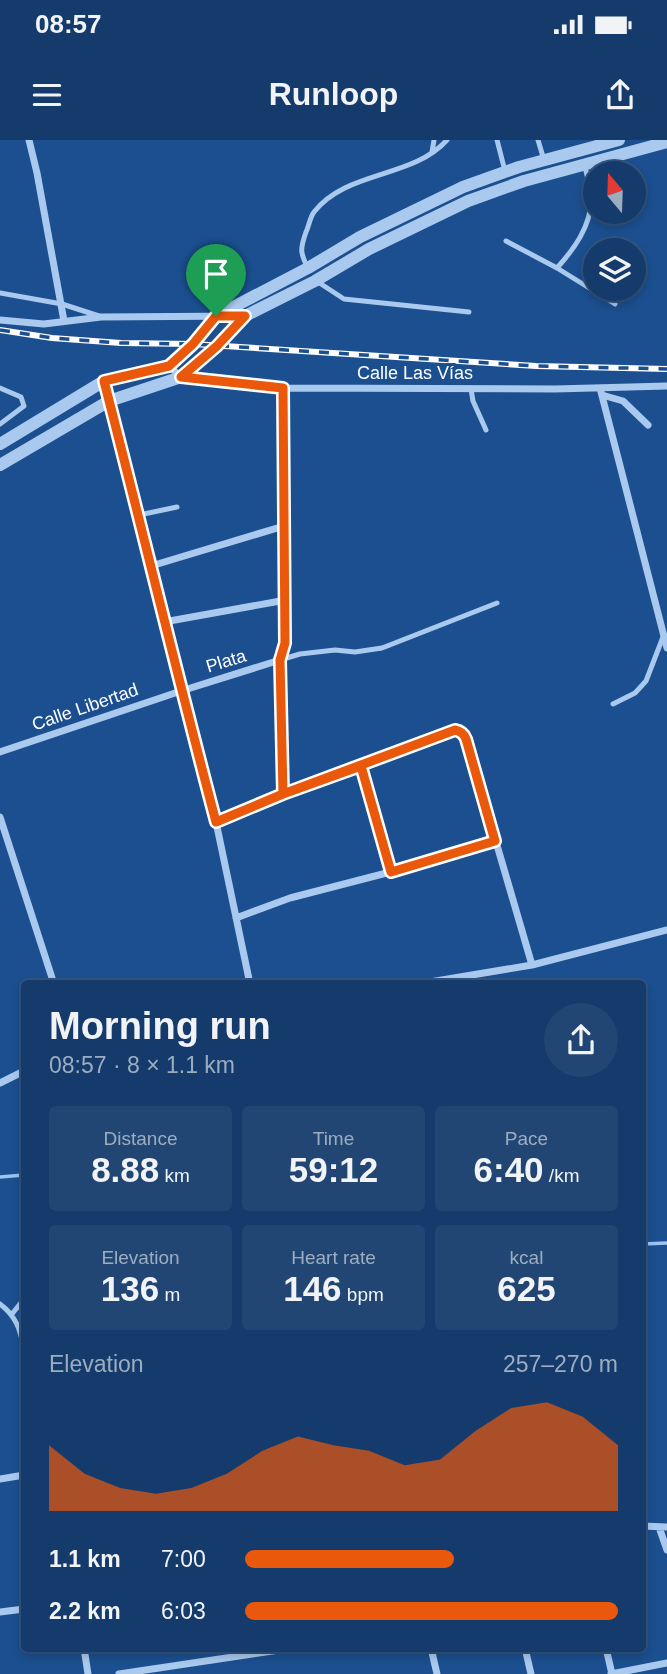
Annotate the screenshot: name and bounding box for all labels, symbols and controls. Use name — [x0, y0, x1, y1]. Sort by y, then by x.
text: 08:57 — [35, 9, 102, 39]
icon: menu — [28, 76, 66, 114]
text: Runloop — [269, 76, 398, 112]
icon: share — [601, 76, 639, 114]
north arrow — [583, 161, 646, 224]
map controls — [583, 161, 646, 301]
button: layers — [583, 238, 646, 301]
pin — [186, 244, 246, 316]
icon: arrive — [197, 255, 235, 293]
street label: Calle Las Vías — [357, 363, 473, 383]
street label: Plata — [203, 645, 249, 677]
street label: Calle Libertad — [29, 679, 141, 735]
button: share — [544, 1003, 618, 1077]
text: Morning run — [49, 1005, 271, 1047]
text: 08:57 · 8 × 1.1 km — [49, 1052, 235, 1078]
text: Distance — [104, 1128, 177, 1149]
text: Time — [313, 1128, 354, 1149]
text: Pace — [505, 1128, 548, 1149]
text: 8.88 — [91, 1150, 159, 1189]
text: 59:12 — [289, 1150, 378, 1189]
text: 6:40 — [474, 1150, 544, 1189]
text: km — [159, 1165, 190, 1186]
text: /km — [544, 1165, 579, 1186]
text: Elevation — [101, 1247, 180, 1268]
text: Heart rate — [291, 1247, 376, 1268]
text: kcal — [510, 1247, 543, 1268]
text: 136 — [101, 1269, 159, 1308]
text: 146 — [283, 1269, 342, 1308]
text: 625 — [497, 1269, 556, 1308]
text: m — [159, 1284, 180, 1305]
text: bpm — [342, 1284, 384, 1305]
text: Elevation — [49, 1351, 144, 1377]
text: 257–270 m — [503, 1351, 618, 1377]
text: 1.1 km — [49, 1546, 121, 1572]
text: 7:00 — [161, 1546, 206, 1572]
text: 2.2 km — [49, 1598, 121, 1624]
text: 6:03 — [161, 1598, 206, 1624]

